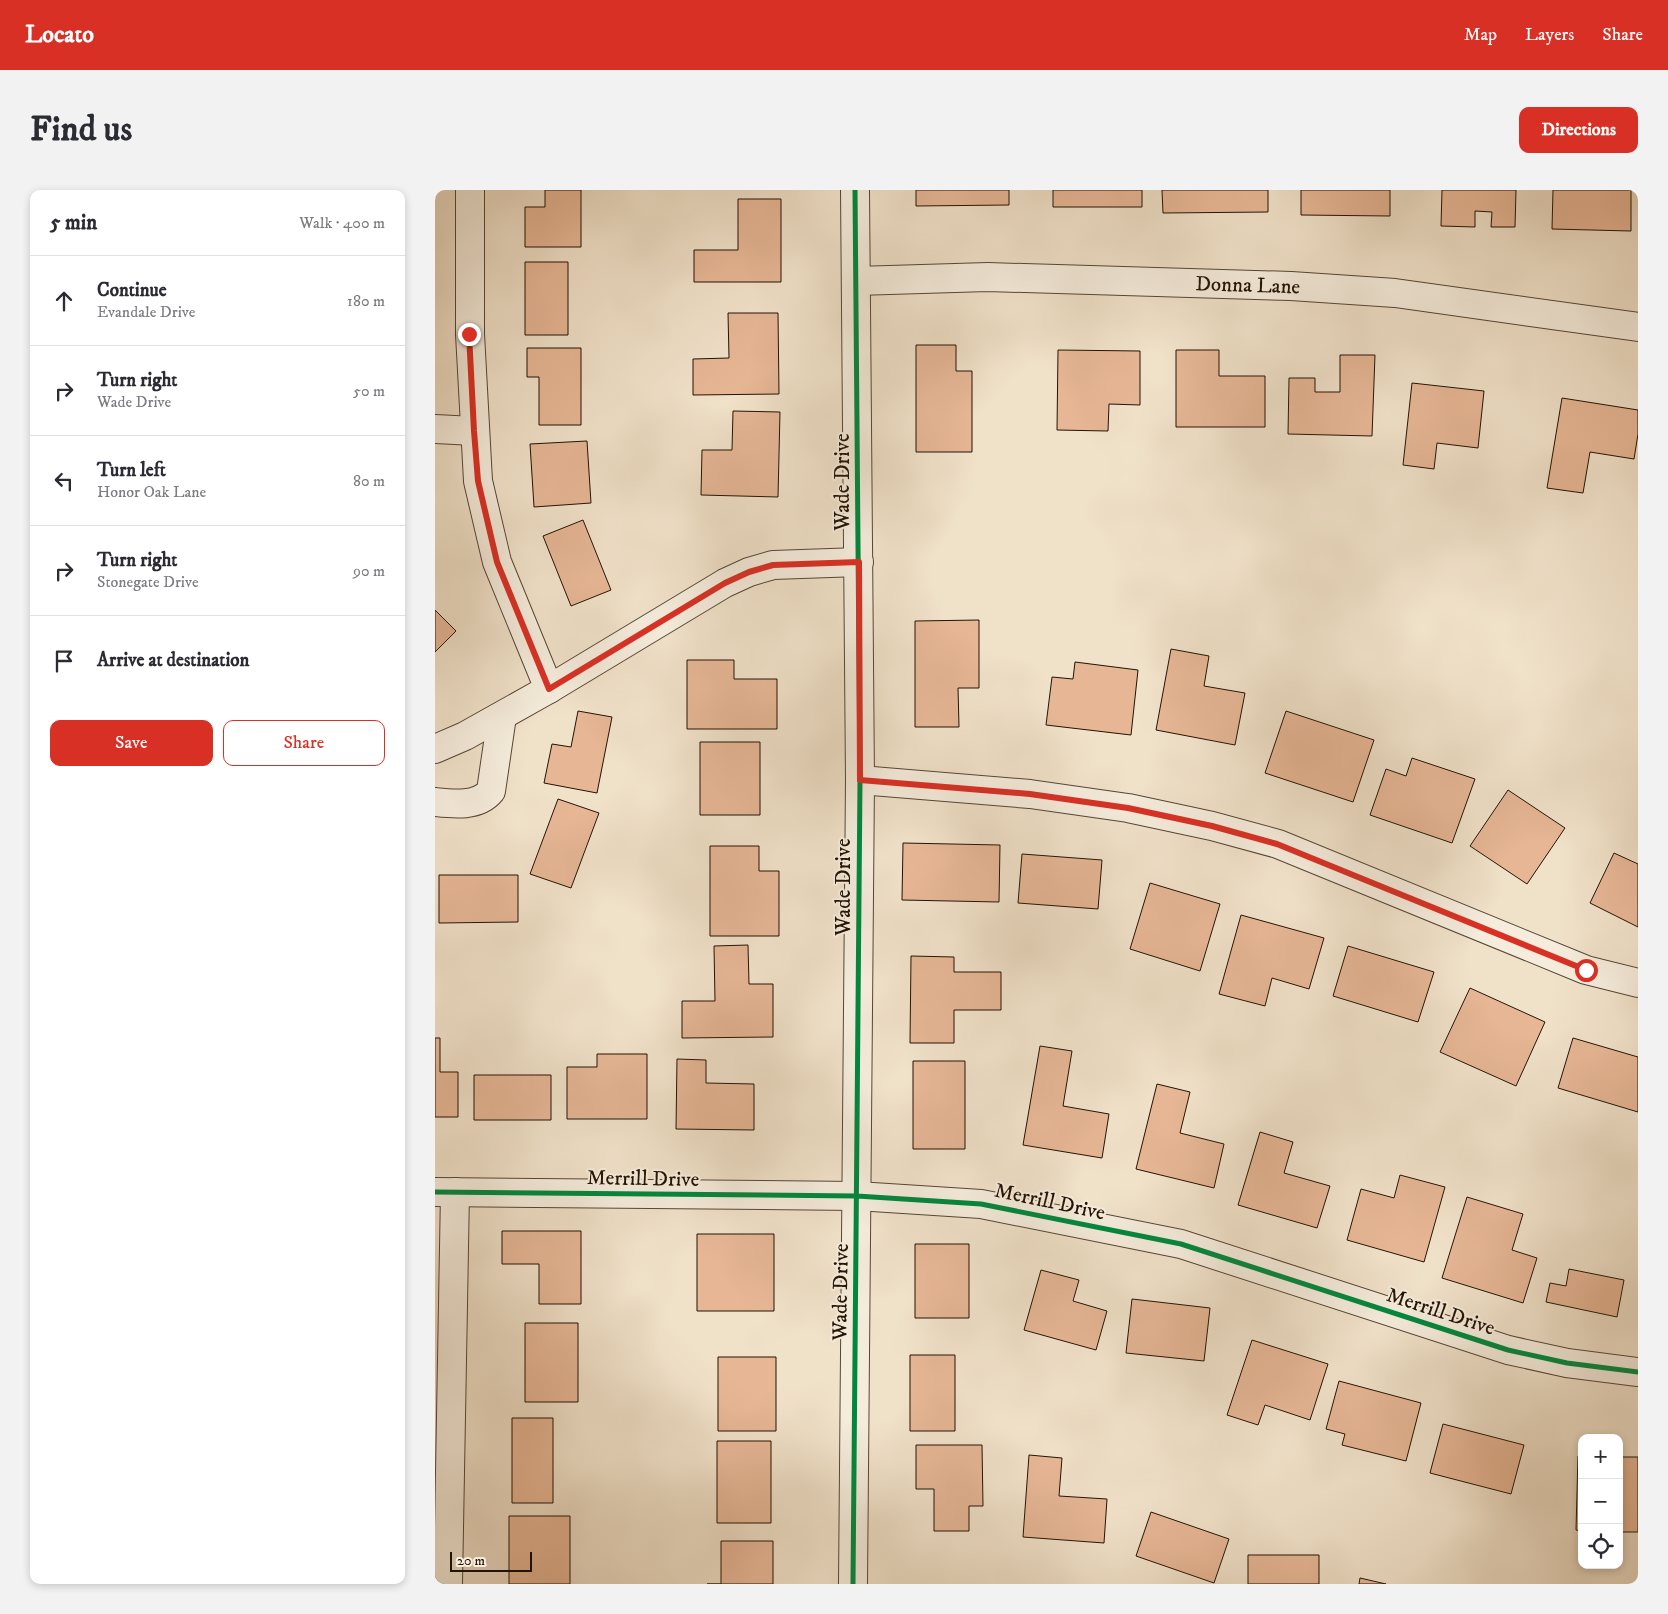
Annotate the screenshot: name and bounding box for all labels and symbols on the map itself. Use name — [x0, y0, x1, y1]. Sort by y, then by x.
street label: Donna Lane — [1195, 271, 1301, 301]
route end — [458, 323, 481, 346]
street label: Wade Drive — [830, 433, 856, 532]
street label: Wade Drive — [831, 838, 857, 937]
route start — [1575, 959, 1598, 982]
street label: Merrill Drive — [587, 1165, 700, 1193]
street label: Merrill Drive — [992, 1178, 1108, 1226]
street label: Wade Drive — [827, 1243, 855, 1342]
street label: Merrill Drive — [1383, 1282, 1498, 1342]
scale bar — [450, 1549, 533, 1572]

